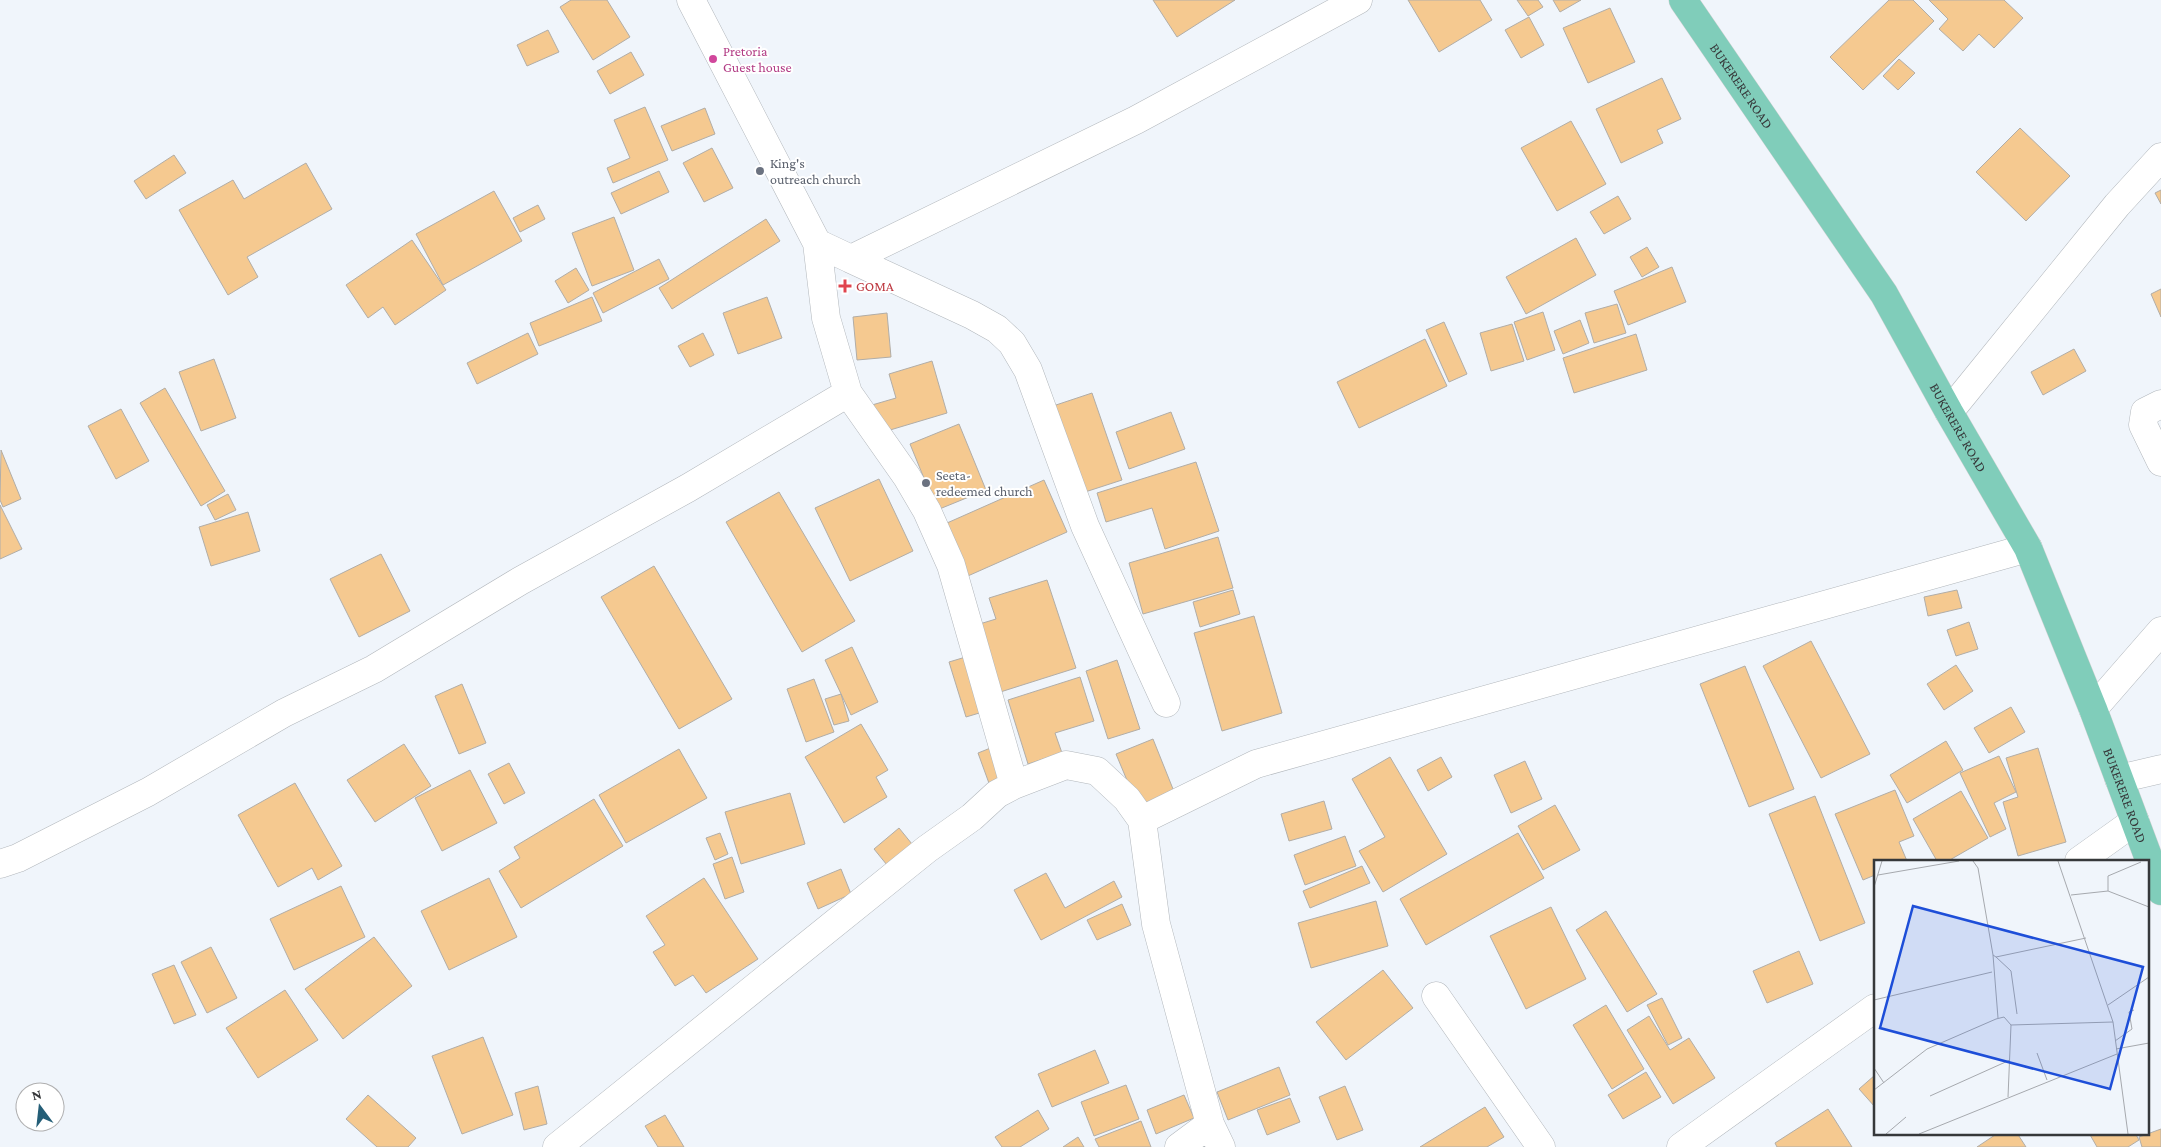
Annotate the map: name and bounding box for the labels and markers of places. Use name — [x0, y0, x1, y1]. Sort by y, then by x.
place label: Pretoria Guest house — [723, 43, 792, 75]
marker: Pretoria Guest house — [707, 53, 719, 65]
place label: King's outreach church — [770, 155, 861, 187]
marker: King's outreach church — [754, 165, 766, 177]
place label: GOMA — [856, 278, 894, 294]
marker: GOMA — [838, 279, 852, 293]
place label: Seeta- redeemed church — [936, 467, 1033, 499]
marker: Seeta- redeemed church — [920, 477, 932, 489]

